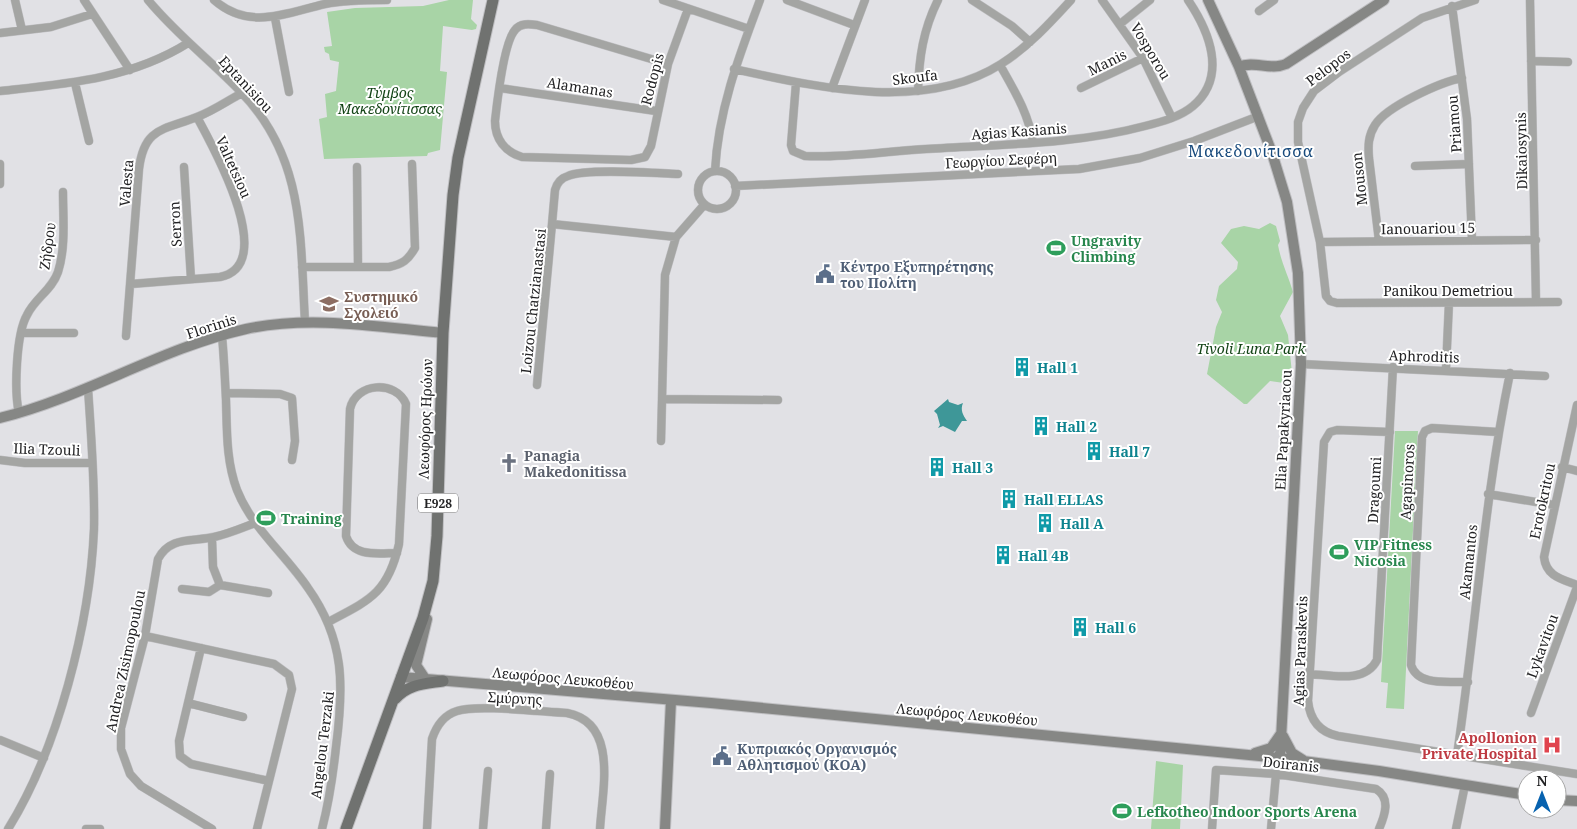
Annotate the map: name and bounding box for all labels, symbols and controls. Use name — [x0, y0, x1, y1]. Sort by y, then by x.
street label: Vosporou — [1127, 19, 1175, 83]
street label: Pelopos — [1302, 44, 1354, 90]
street label: Manis — [1084, 45, 1130, 79]
street label: Eptanisiou — [215, 51, 277, 117]
street label: Rodopis — [636, 51, 668, 107]
street label: Skoufa — [891, 65, 939, 89]
street label: Alamanas — [546, 72, 614, 102]
park label: Τύμβος Μακεδονίτισσας — [337, 83, 442, 118]
street label: Priamou — [1443, 95, 1465, 153]
street label: Dikaiosynis — [1511, 112, 1531, 190]
street label: Agias Kasianis — [971, 118, 1067, 144]
street label: Valtetsiou — [212, 133, 256, 201]
district label: Μακεδονίτισσα — [1188, 140, 1314, 162]
street label: Γεωργίου Σεφέρη — [945, 148, 1057, 172]
street label: Mouson — [1347, 151, 1371, 207]
street label: Valesta — [114, 158, 138, 207]
street label: Serron — [164, 201, 186, 247]
street label: Ianouariou 15 — [1381, 218, 1475, 238]
street label: Ζήδρου — [34, 221, 60, 271]
street label: Loizou Chatzianastasi — [516, 227, 550, 374]
place label: Ungravity Climbing — [1071, 231, 1142, 266]
sports icon: Ungravity Climbing — [1045, 237, 1067, 259]
place label: Κέντρο Εξυπηρέτησης του Πολίτη — [840, 257, 994, 292]
public building icon: Κέντρο Εξυπηρέτησης του Πολίτη — [814, 263, 836, 285]
street label: Panikou Demetriou — [1383, 281, 1513, 300]
place label: Συστημικó Σχολειó — [344, 287, 418, 322]
school or university icon: Συστημικó Σχολειó — [318, 293, 340, 315]
street label: Florinis — [184, 309, 238, 343]
park label: Tivoli Luna Park — [1196, 339, 1307, 358]
street label: Aphroditis — [1388, 345, 1460, 367]
building icon: Hall 1 — [1011, 356, 1033, 378]
street label: Λεωφόρος Ηρώων — [413, 358, 437, 480]
place label: Hall 1 — [1037, 358, 1078, 377]
street label: Elia Papakyriacou — [1270, 369, 1296, 491]
building icon: Hall 2 — [1030, 415, 1052, 437]
place label: Hall 2 — [1056, 417, 1097, 436]
street label: Ilia Tzouli — [13, 438, 81, 460]
building icon: Hall 7 — [1083, 440, 1105, 462]
place label: Hall 7 — [1109, 442, 1150, 461]
street label: Agapinoros — [1396, 443, 1418, 521]
place label: Panagia Makedonitissa — [524, 446, 627, 481]
church icon: Panagia Makedonitissa — [498, 452, 520, 474]
building icon: Hall 3 — [926, 456, 948, 478]
street label: Dragoumi — [1363, 456, 1385, 524]
place label: Hall 3 — [952, 458, 993, 477]
street label: Erotokritou — [1525, 461, 1559, 541]
building icon: Hall ELLAS — [998, 488, 1020, 510]
place label: Hall ELLAS — [1024, 490, 1103, 509]
road number: E928 — [418, 493, 458, 512]
sports icon: Training — [255, 507, 277, 529]
place label: Training — [281, 509, 342, 528]
building icon: Hall A — [1034, 512, 1056, 534]
place label: Hall A — [1060, 514, 1104, 533]
street label: Akamantos — [1455, 524, 1481, 600]
place label: VIP Fitness Nicosia — [1354, 535, 1432, 570]
sports icon: VIP Fitness Nicosia — [1328, 541, 1350, 563]
building icon: Hall 4B — [992, 544, 1014, 566]
place label: Hall 4B — [1018, 546, 1069, 565]
street label: Andrea Zisimopoulou — [101, 588, 149, 734]
street label: Agias Paraskevis — [1289, 595, 1311, 707]
street label: Lykavitou — [1522, 611, 1562, 681]
building icon: Hall 6 — [1069, 616, 1091, 638]
place label: Hall 6 — [1095, 618, 1136, 637]
street label: Λεωφόρος Λευκοθέου — [491, 662, 635, 694]
street label: Σμύρνης — [487, 687, 543, 709]
street label: Angelou Terzaki — [306, 689, 338, 800]
street label: Λεωφόρος Λευκοθέου — [895, 698, 1039, 730]
place label: Apollonion Private Hospital — [1422, 728, 1537, 763]
hospital icon: Apollonion Private Hospital — [1541, 734, 1563, 756]
place label: Κυπριακός Οργανισμός Αθλητισμού (ΚΟΑ) — [737, 739, 897, 774]
public building icon: Κυπριακός Οργανισμός Αθλητισμού (ΚΟΑ) — [711, 745, 733, 767]
street label: Doiranis — [1262, 752, 1320, 776]
north arrow — [1517, 769, 1567, 819]
text: N — [1536, 771, 1548, 790]
sports icon: Lefkotheo Indoor Sports Arena — [1111, 800, 1133, 822]
place label: Lefkotheo Indoor Sports Arena — [1137, 802, 1357, 821]

